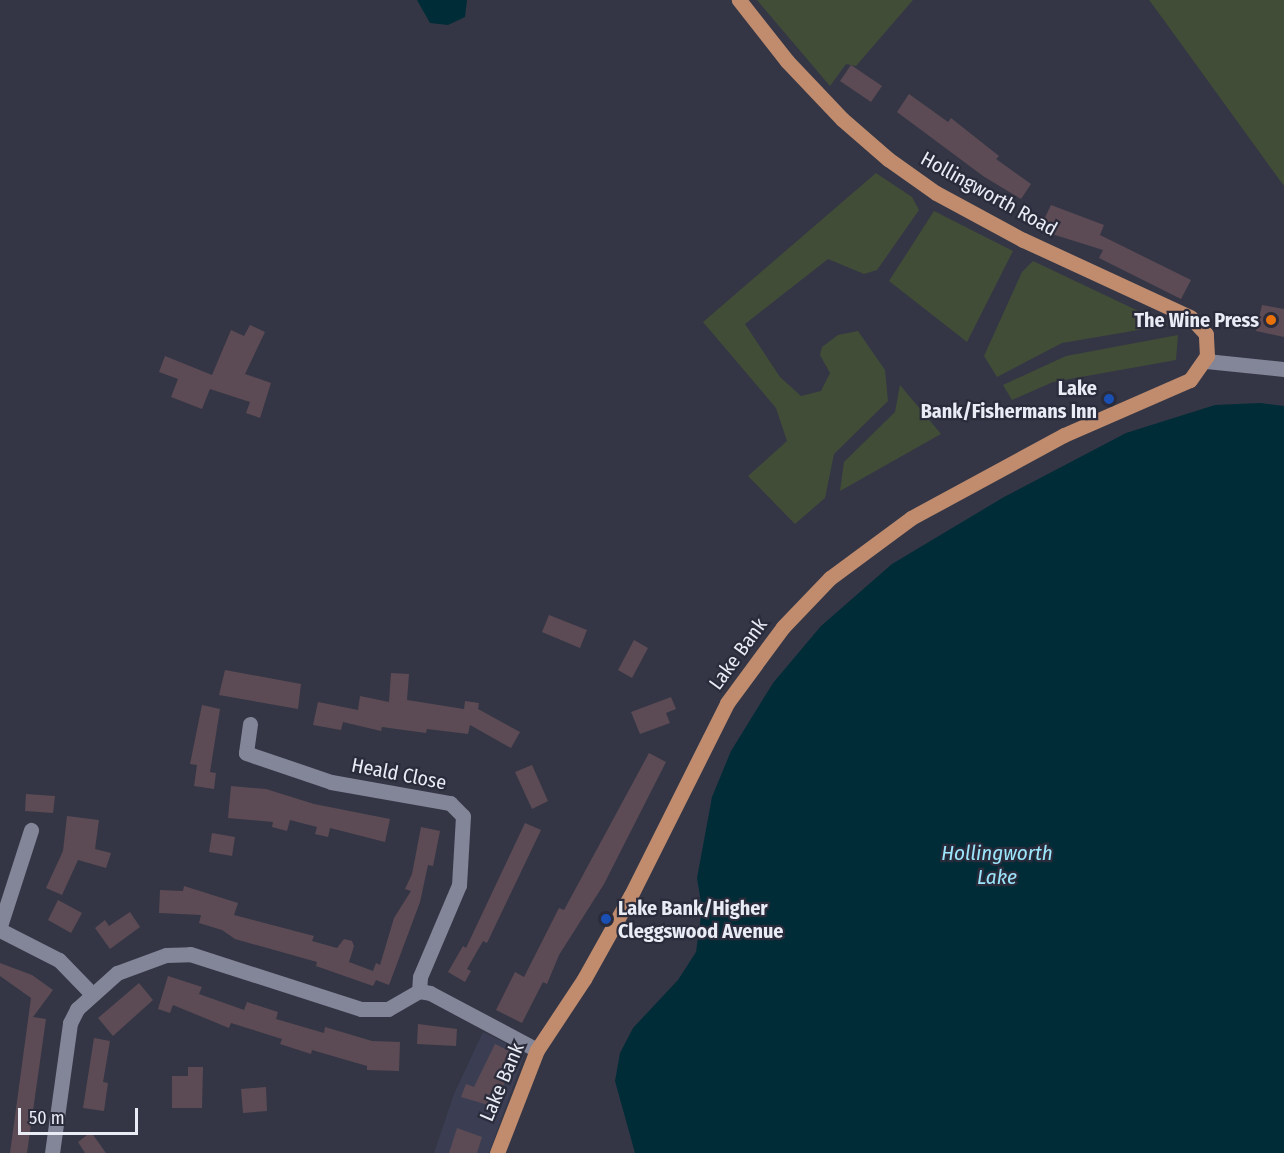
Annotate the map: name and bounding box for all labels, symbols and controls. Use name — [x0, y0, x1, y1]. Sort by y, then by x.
street label: Hollingworth Road — [917, 147, 1061, 241]
place label: The Wine Press — [1134, 308, 1259, 332]
marker: The Wine Press — [1264, 313, 1278, 327]
place label: Lake Bank/Fishermans Inn — [921, 376, 1097, 423]
marker: Lake Bank/Fishermans Inn — [1102, 392, 1116, 406]
street label: Lake Bank — [704, 613, 772, 695]
street label: Heald Close — [350, 753, 448, 795]
water label: Hollingworth Lake — [941, 840, 1053, 890]
place label: Lake Bank/Higher Cleggswood Avenue — [618, 896, 783, 943]
marker: Lake Bank/Higher Cleggswood Avenue — [599, 912, 613, 926]
street label: Lake Bank — [475, 1039, 529, 1125]
scale bar — [21, 1096, 141, 1134]
text: 50 m — [29, 1107, 65, 1129]

